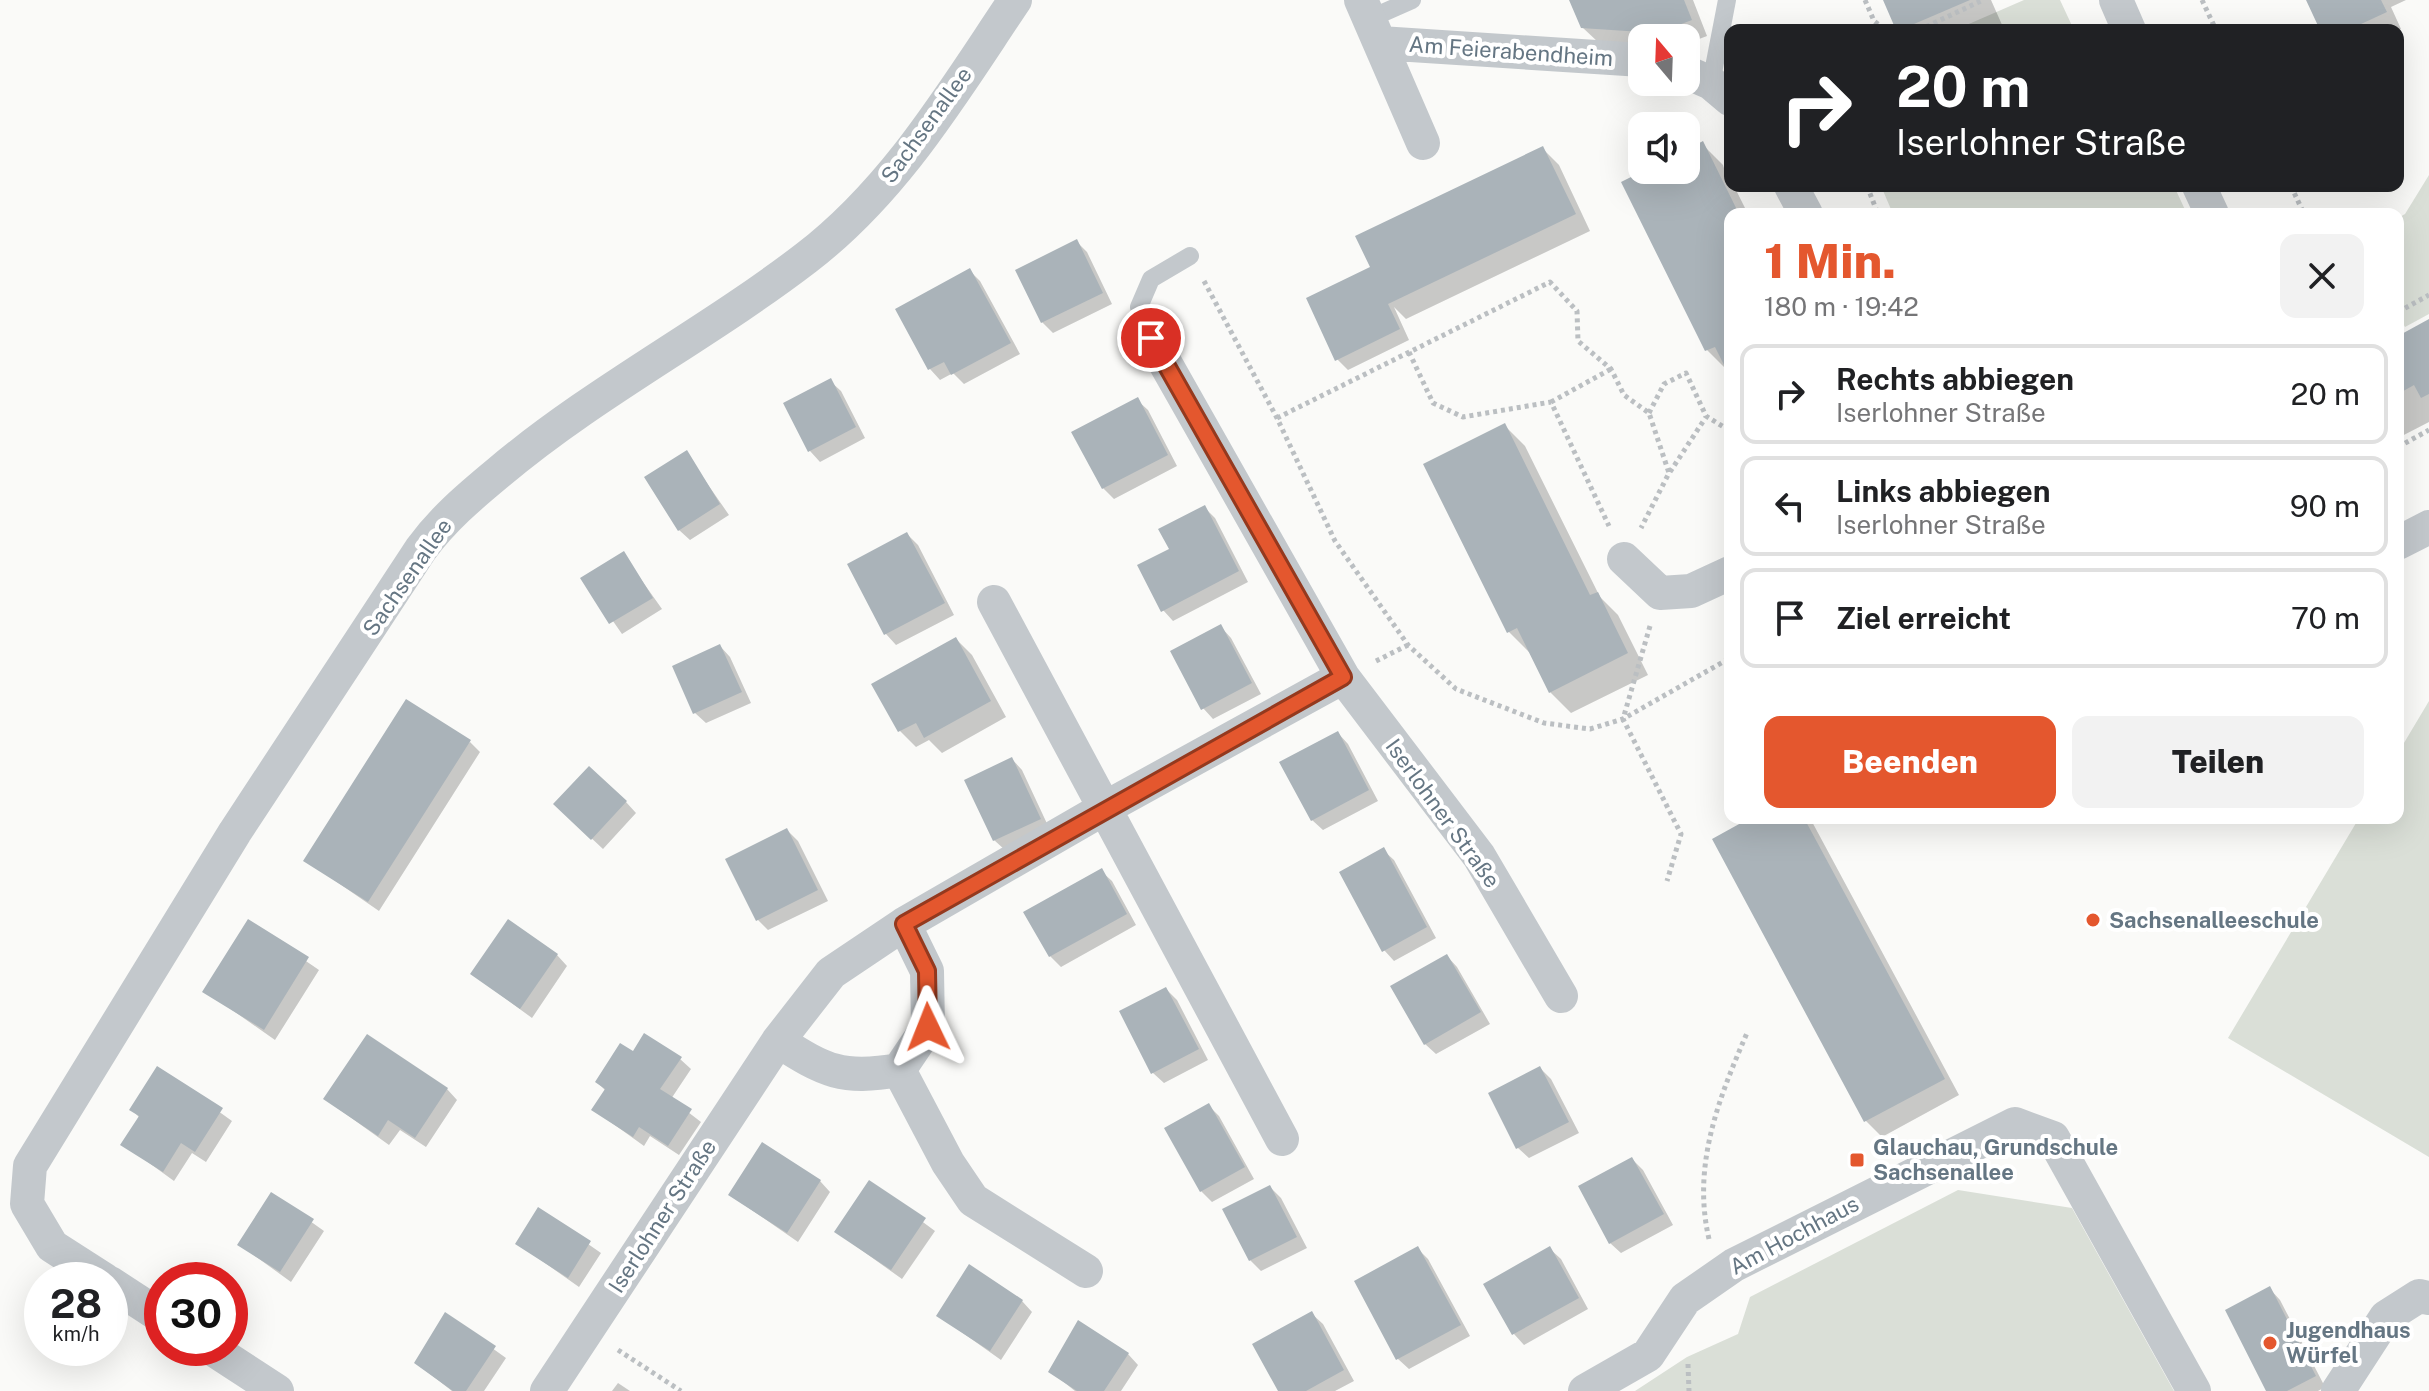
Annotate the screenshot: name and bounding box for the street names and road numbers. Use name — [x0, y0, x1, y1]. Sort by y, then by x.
street label: Am Feierabendheim — [1408, 31, 1614, 71]
street label: Sachsenallee — [875, 62, 977, 188]
street label: Sachsenallee — [357, 513, 457, 641]
street label: Iserlohner Straße — [1380, 734, 1506, 892]
street label: Iserlohner Straße — [603, 1135, 721, 1297]
street label: Am Hochhaus — [1725, 1190, 1863, 1280]

